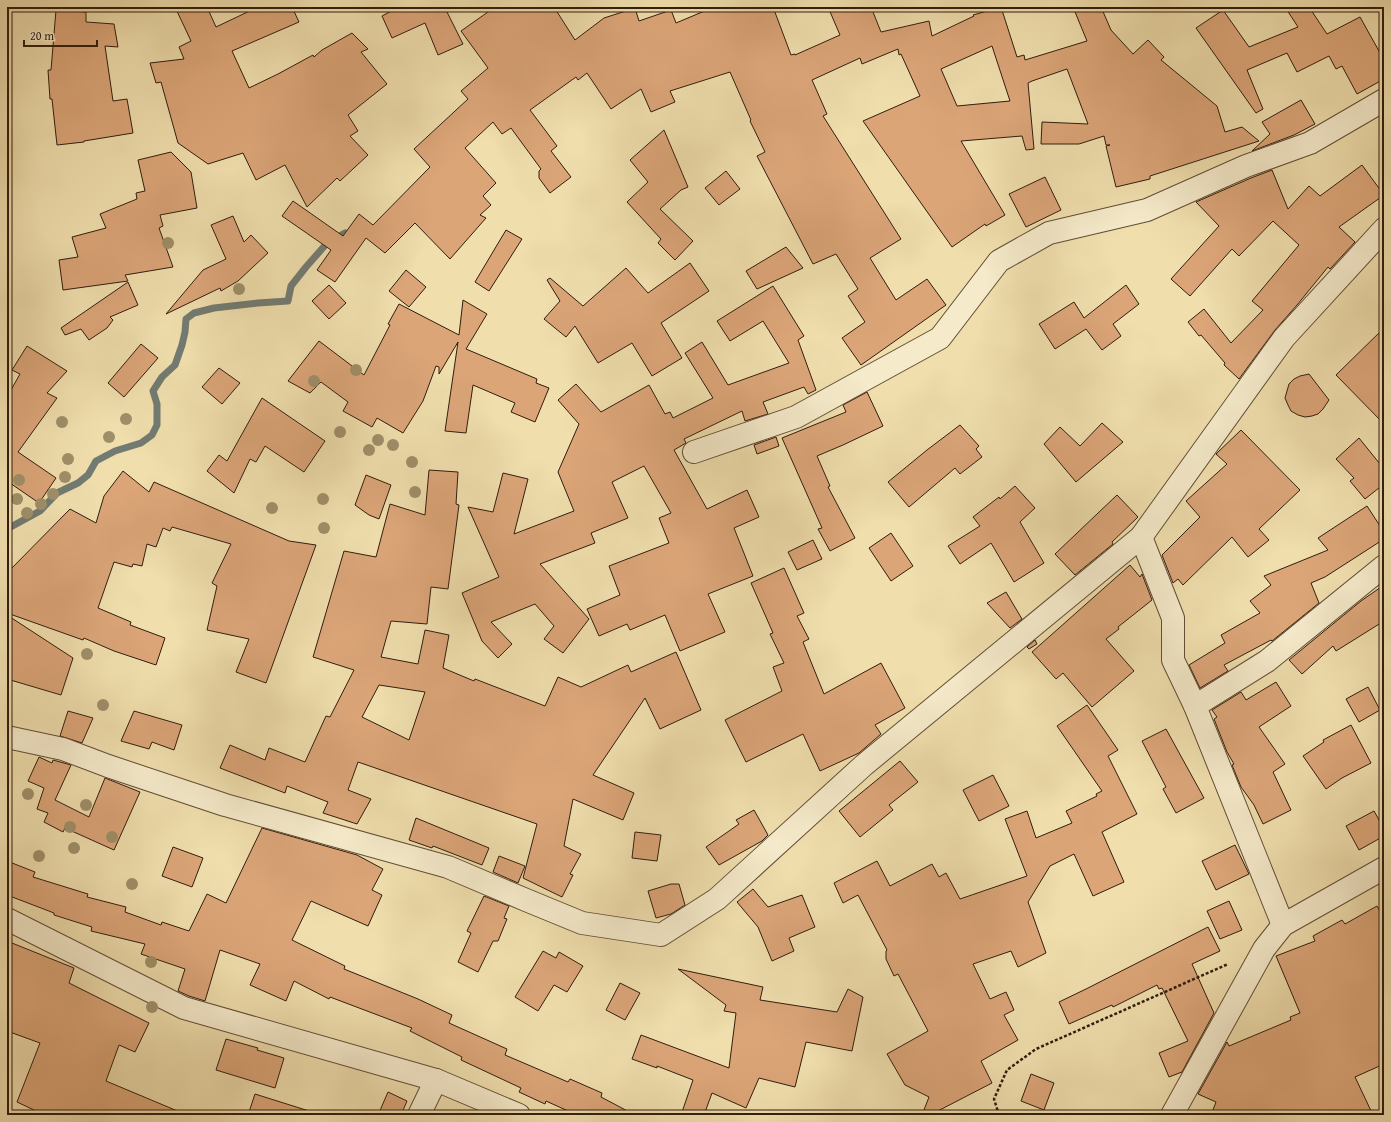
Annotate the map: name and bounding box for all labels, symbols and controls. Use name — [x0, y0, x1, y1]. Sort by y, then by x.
scale bar — [24, 22, 97, 48]
text: 20 m — [30, 27, 54, 44]

